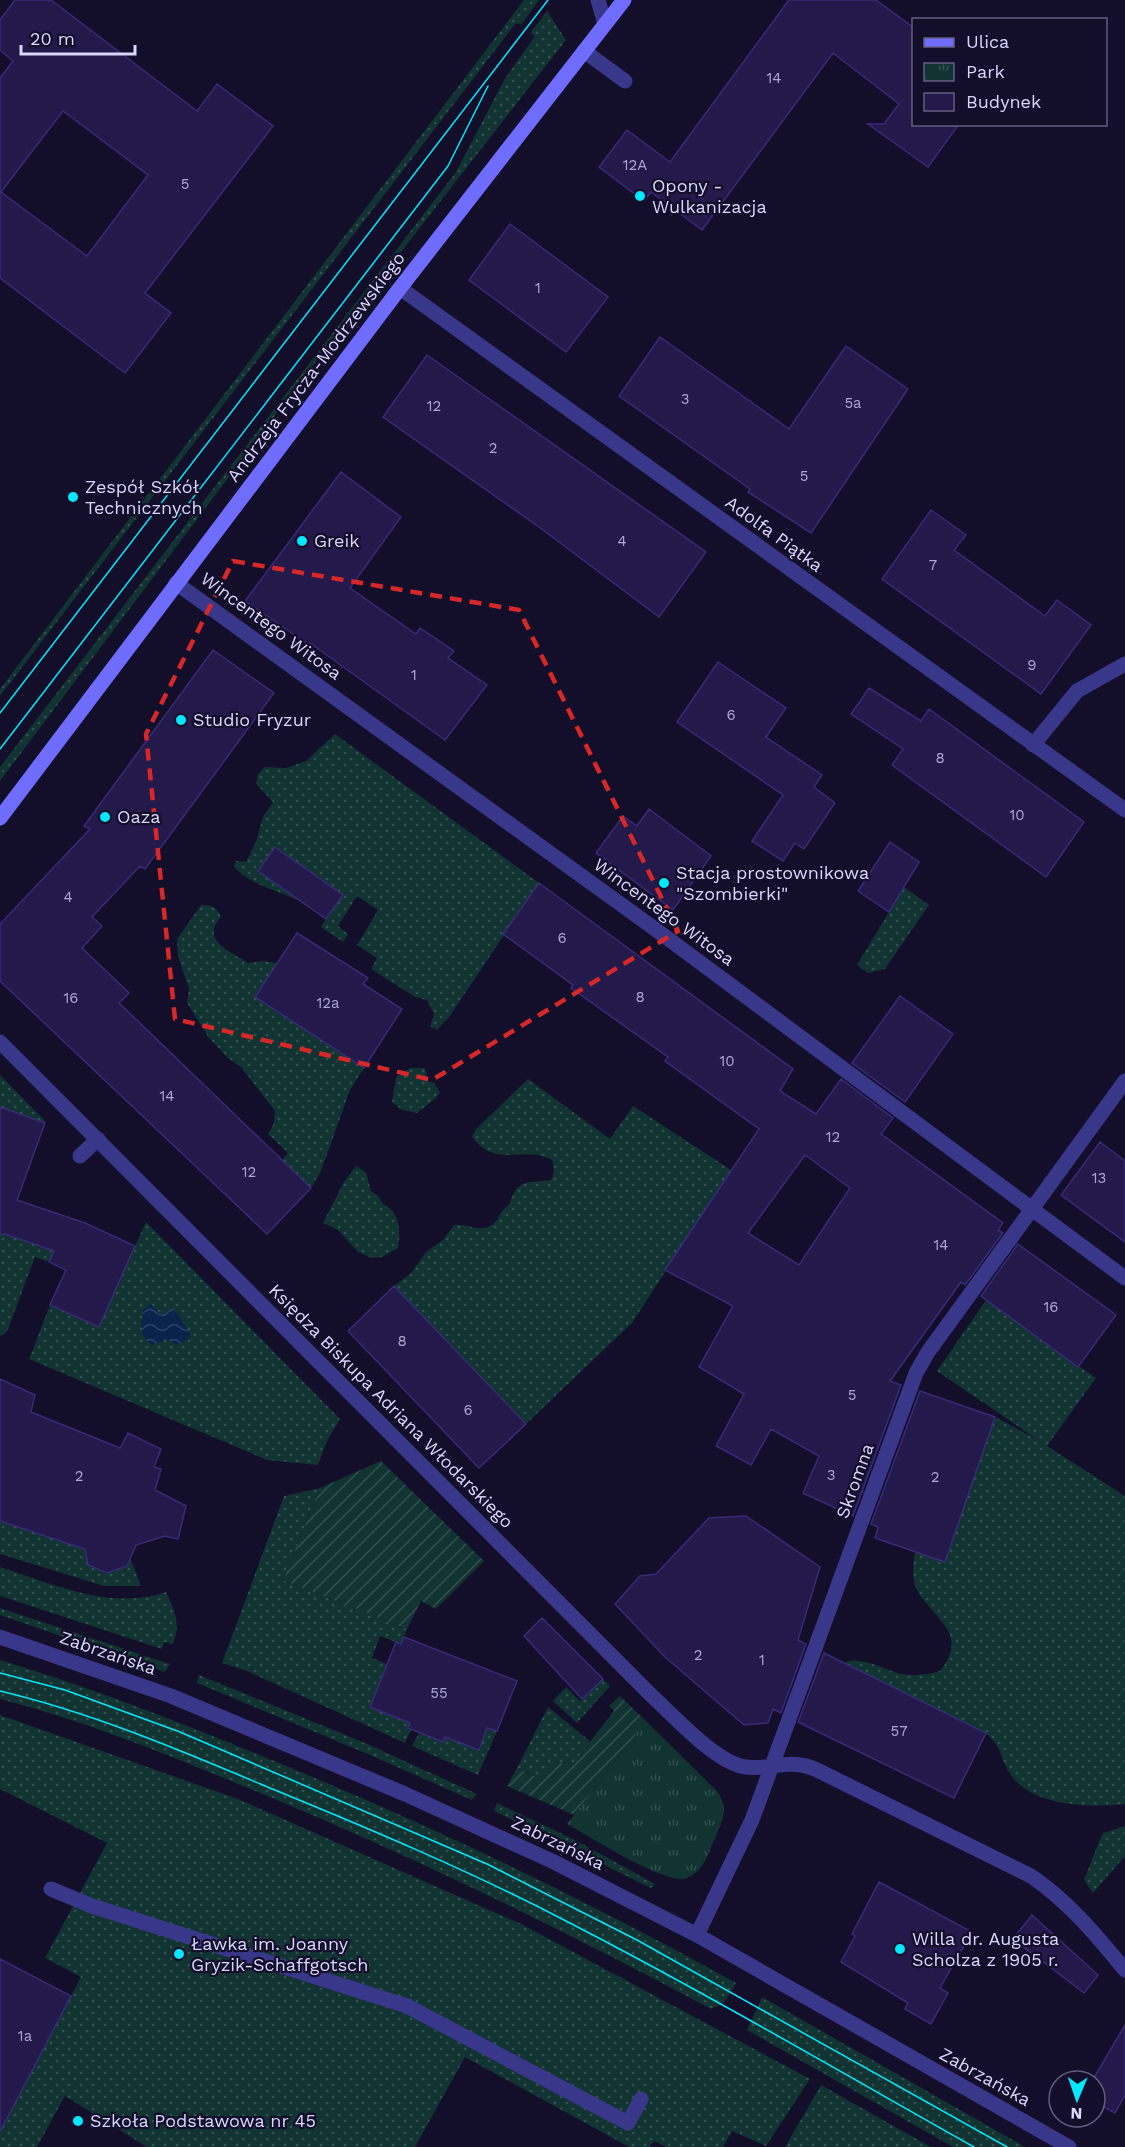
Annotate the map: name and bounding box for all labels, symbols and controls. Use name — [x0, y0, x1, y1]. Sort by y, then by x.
scale bar — [21, 18, 135, 56]
legend — [912, 18, 1107, 126]
text: 20 m — [30, 28, 75, 49]
text: Ulica — [966, 31, 1009, 52]
text: Park — [966, 61, 1005, 82]
house number: 14 — [766, 69, 782, 87]
text: Budynek — [966, 91, 1041, 112]
house number: 12A — [623, 156, 647, 174]
house number: 5 — [181, 175, 189, 193]
place label: Opony - Wulkanizacja — [652, 175, 767, 217]
marker: Opony - Wulkanizacja — [633, 189, 647, 203]
street label: Andrzeja Frycza-Modrzewskiego — [222, 248, 409, 486]
house number: 1 — [535, 279, 541, 297]
house number: 3 — [681, 390, 689, 408]
house number: 5a — [844, 394, 862, 412]
house number: 12 — [427, 397, 441, 415]
house number: 2 — [489, 439, 497, 457]
house number: 5 — [800, 467, 808, 485]
place label: Zespół Szkół Technicznych — [85, 476, 203, 518]
marker: Zespół Szkół Technicznych — [66, 490, 80, 504]
street label: Adolfa Piątka — [722, 491, 827, 576]
place label: Greik — [314, 530, 359, 551]
house number: 4 — [617, 532, 627, 550]
marker: Greik — [295, 534, 309, 548]
house number: 7 — [929, 556, 937, 574]
street label: Wincentego Witosa — [197, 567, 346, 684]
house number: 9 — [1027, 656, 1037, 674]
house number: 1 — [411, 666, 417, 684]
house number: 6 — [726, 706, 736, 724]
place label: Studio Fryzur — [193, 709, 311, 730]
marker: Studio Fryzur — [174, 713, 188, 727]
house number: 8 — [935, 749, 945, 767]
place label: Oaza — [117, 806, 160, 827]
house number: 10 — [1009, 806, 1025, 824]
marker: Oaza — [98, 810, 112, 824]
street label: Wincentego Witosa — [590, 853, 739, 970]
place label: Stacja prostownikowa "Szombierki" — [676, 862, 869, 904]
marker: Stacja prostownikowa "Szombierki" — [657, 876, 671, 890]
house number: 4 — [63, 888, 73, 906]
house number: 6 — [557, 929, 567, 947]
house number: 8 — [635, 988, 645, 1006]
house number: 16 — [64, 989, 78, 1007]
house number: 12a — [316, 994, 340, 1012]
house number: 10 — [719, 1052, 735, 1070]
house number: 14 — [159, 1087, 175, 1105]
house number: 12 — [826, 1128, 840, 1146]
house number: 12 — [242, 1163, 256, 1181]
house number: 13 — [1092, 1169, 1106, 1187]
house number: 14 — [933, 1236, 949, 1254]
street label: Księdza Biskupa Adriana Włodarskiego — [265, 1279, 518, 1532]
house number: 16 — [1044, 1298, 1058, 1316]
house number: 8 — [397, 1332, 407, 1350]
house number: 5 — [848, 1386, 856, 1404]
house number: 6 — [463, 1401, 473, 1419]
street label: Skromna — [831, 1441, 878, 1521]
house number: 3 — [827, 1466, 835, 1484]
house number: 2 — [75, 1467, 83, 1485]
house number: 2 — [931, 1468, 939, 1486]
street label: Zabrzańska — [57, 1626, 159, 1679]
house number: 2 — [694, 1646, 702, 1664]
house number: 1 — [759, 1651, 765, 1669]
house number: 55 — [430, 1684, 448, 1702]
house number: 57 — [890, 1722, 908, 1740]
street label: Zabrzańska — [508, 1811, 608, 1874]
place label: Willa dr. Augusta Scholza z 1905 r. — [912, 1928, 1059, 1970]
place label: Ławka im. Joanny Gryzik-Schaffgotsch — [191, 1933, 368, 1975]
marker: Willa dr. Augusta Scholza z 1905 r. — [893, 1942, 907, 1956]
marker: Ławka im. Joanny Gryzik-Schaffgotsch — [172, 1947, 186, 1961]
house number: 1a — [18, 2027, 33, 2045]
street label: Zabrzańska — [936, 2043, 1034, 2110]
north arrow — [1047, 2069, 1107, 2129]
text: N — [1070, 2104, 1083, 2123]
place label: Szkoła Podstawowa nr 45 — [90, 2110, 316, 2131]
marker: Szkoła Podstawowa nr 45 — [71, 2114, 85, 2128]

